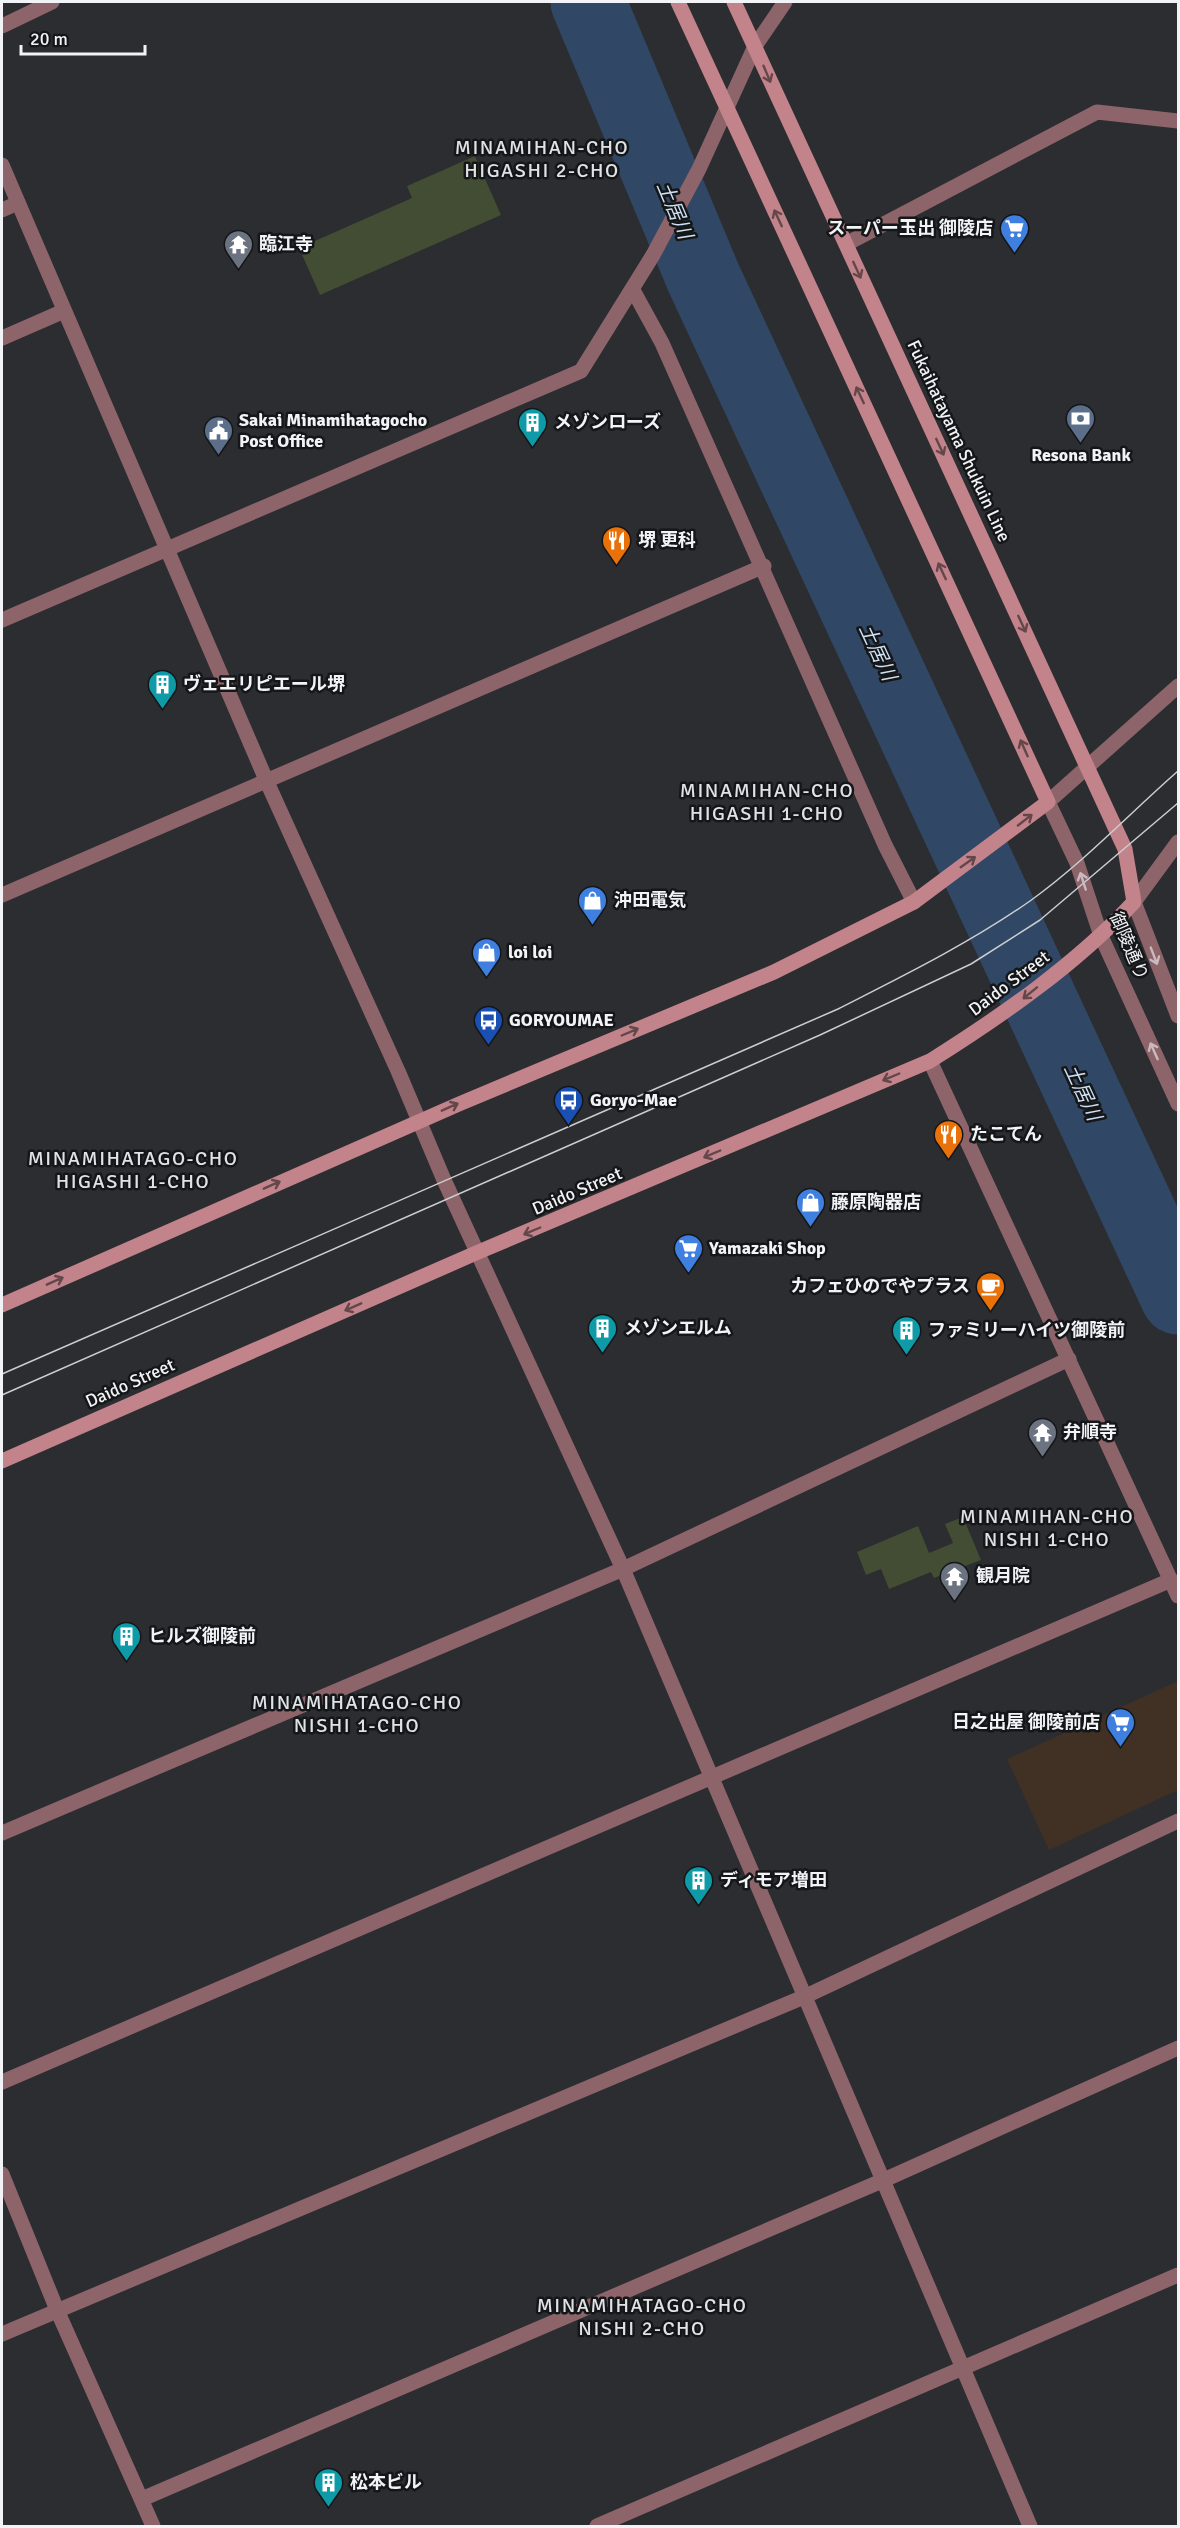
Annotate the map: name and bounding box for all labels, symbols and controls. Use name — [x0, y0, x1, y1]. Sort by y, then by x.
scale bar — [21, 18, 146, 56]
text: 20 m — [30, 28, 68, 50]
one-way arrow — [762, 64, 773, 83]
district label: MINAMIHAN-CHO HIGASHI 2-CHO — [455, 135, 629, 183]
water label: 土居川 — [651, 178, 699, 245]
one-way arrow — [771, 209, 783, 227]
supermarket icon: スーパー玉出 御陵店 — [998, 212, 1030, 254]
place label: スーパー玉出 御陵店 — [827, 217, 993, 239]
temple icon: 臨江寺 — [222, 228, 254, 270]
place label: 臨江寺 — [259, 233, 313, 255]
one-way arrow — [852, 261, 864, 279]
street label: Fukaihatayama Shukuin Line — [903, 337, 1015, 545]
one-way arrow — [854, 386, 866, 404]
bank icon: Resona Bank — [1065, 402, 1097, 444]
building icon: メゾンローズ — [517, 406, 549, 448]
place label: Sakai Minamihatagocho Post Office — [239, 409, 427, 452]
place label: メゾンローズ — [554, 411, 661, 433]
public building icon: Sakai Minamihatagocho Post Office — [202, 414, 234, 456]
one-way arrow — [934, 437, 946, 455]
place label: Resona Bank — [1031, 444, 1131, 466]
restaurant icon: 堺 更科 — [601, 524, 633, 566]
place label: 堺 更科 — [638, 529, 696, 551]
one-way arrow — [936, 563, 948, 581]
one-way arrow — [1017, 614, 1029, 632]
water label: 土居川 — [854, 620, 902, 686]
building icon: ヴェエリピエール堺 — [146, 668, 178, 710]
place label: ヴェエリピエール堺 — [183, 673, 346, 695]
one-way arrow — [1018, 740, 1030, 758]
district label: MINAMIHAN-CHO HIGASHI 1-CHO — [680, 778, 854, 826]
one-way arrow — [1016, 813, 1032, 826]
one-way arrow — [959, 856, 976, 868]
one-way arrow — [1076, 872, 1087, 891]
shop icon: 沖田電気 — [577, 884, 609, 926]
place label: 沖田電気 — [614, 889, 686, 911]
street label: 御陵通り — [1105, 909, 1153, 983]
shop icon: loi loi — [471, 936, 503, 978]
place label: loi loi — [508, 941, 552, 963]
street label: Daido Street — [964, 946, 1054, 1020]
one-way arrow — [1150, 947, 1161, 965]
one-way arrow — [1022, 986, 1038, 999]
bus stop icon: GORYOUMAE — [472, 1004, 504, 1046]
place label: GORYOUMAE — [509, 1009, 614, 1031]
one-way arrow — [621, 1026, 639, 1037]
one-way arrow — [1148, 1042, 1159, 1060]
water label: 土居川 — [1059, 1060, 1107, 1126]
one-way arrow — [882, 1073, 900, 1084]
bus stop icon: Goryo-Mae — [553, 1084, 585, 1126]
place label: Goryo-Mae — [590, 1089, 677, 1111]
one-way arrow — [441, 1101, 459, 1112]
restaurant icon: たこてん — [933, 1118, 965, 1160]
place label: たこてん — [970, 1123, 1042, 1145]
district label: MINAMIHATAGO-CHO HIGASHI 1-CHO — [28, 1146, 238, 1194]
one-way arrow — [703, 1149, 721, 1160]
street label: Daido Street — [529, 1162, 625, 1220]
one-way arrow — [262, 1179, 280, 1191]
shop icon: 藤原陶器店 — [794, 1186, 826, 1228]
place label: 藤原陶器店 — [831, 1191, 921, 1213]
one-way arrow — [524, 1226, 542, 1237]
supermarket icon: Yamazaki Shop — [672, 1232, 704, 1274]
place label: Yamazaki Shop — [708, 1237, 826, 1259]
cafe icon: カフェひのでやプラス — [975, 1270, 1007, 1312]
one-way arrow — [45, 1275, 64, 1286]
place label: カフェひのでやプラス — [790, 1275, 970, 1297]
one-way arrow — [345, 1302, 363, 1313]
building icon: メゾンエルム — [587, 1312, 619, 1354]
building icon: ファミリーハイツ御陵前 — [891, 1314, 923, 1356]
place label: メゾンエルム — [624, 1317, 732, 1339]
place label: ファミリーハイツ御陵前 — [928, 1319, 1125, 1341]
street label: Daido Street — [82, 1354, 178, 1412]
temple icon: 弁順寺 — [1026, 1416, 1058, 1458]
place label: 弁順寺 — [1063, 1421, 1117, 1443]
district label: MINAMIHAN-CHO NISHI 1-CHO — [960, 1504, 1134, 1552]
temple icon: 観月院 — [939, 1560, 971, 1602]
place label: 観月院 — [976, 1565, 1030, 1587]
building icon: ヒルズ御陵前 — [111, 1620, 143, 1662]
place label: ヒルズ御陵前 — [148, 1625, 256, 1647]
district label: MINAMIHATAGO-CHO NISHI 1-CHO — [252, 1690, 462, 1738]
supermarket icon: 日之出屋 御陵前店 — [1105, 1706, 1137, 1748]
place label: 日之出屋 御陵前店 — [952, 1711, 1100, 1733]
building icon: ディモア増田 — [683, 1864, 715, 1906]
place label: ディモア増田 — [720, 1869, 827, 1891]
district label: MINAMIHATAGO-CHO NISHI 2-CHO — [537, 2293, 747, 2341]
building icon: 松本ビル — [313, 2466, 345, 2508]
place label: 松本ビル — [350, 2471, 422, 2493]

